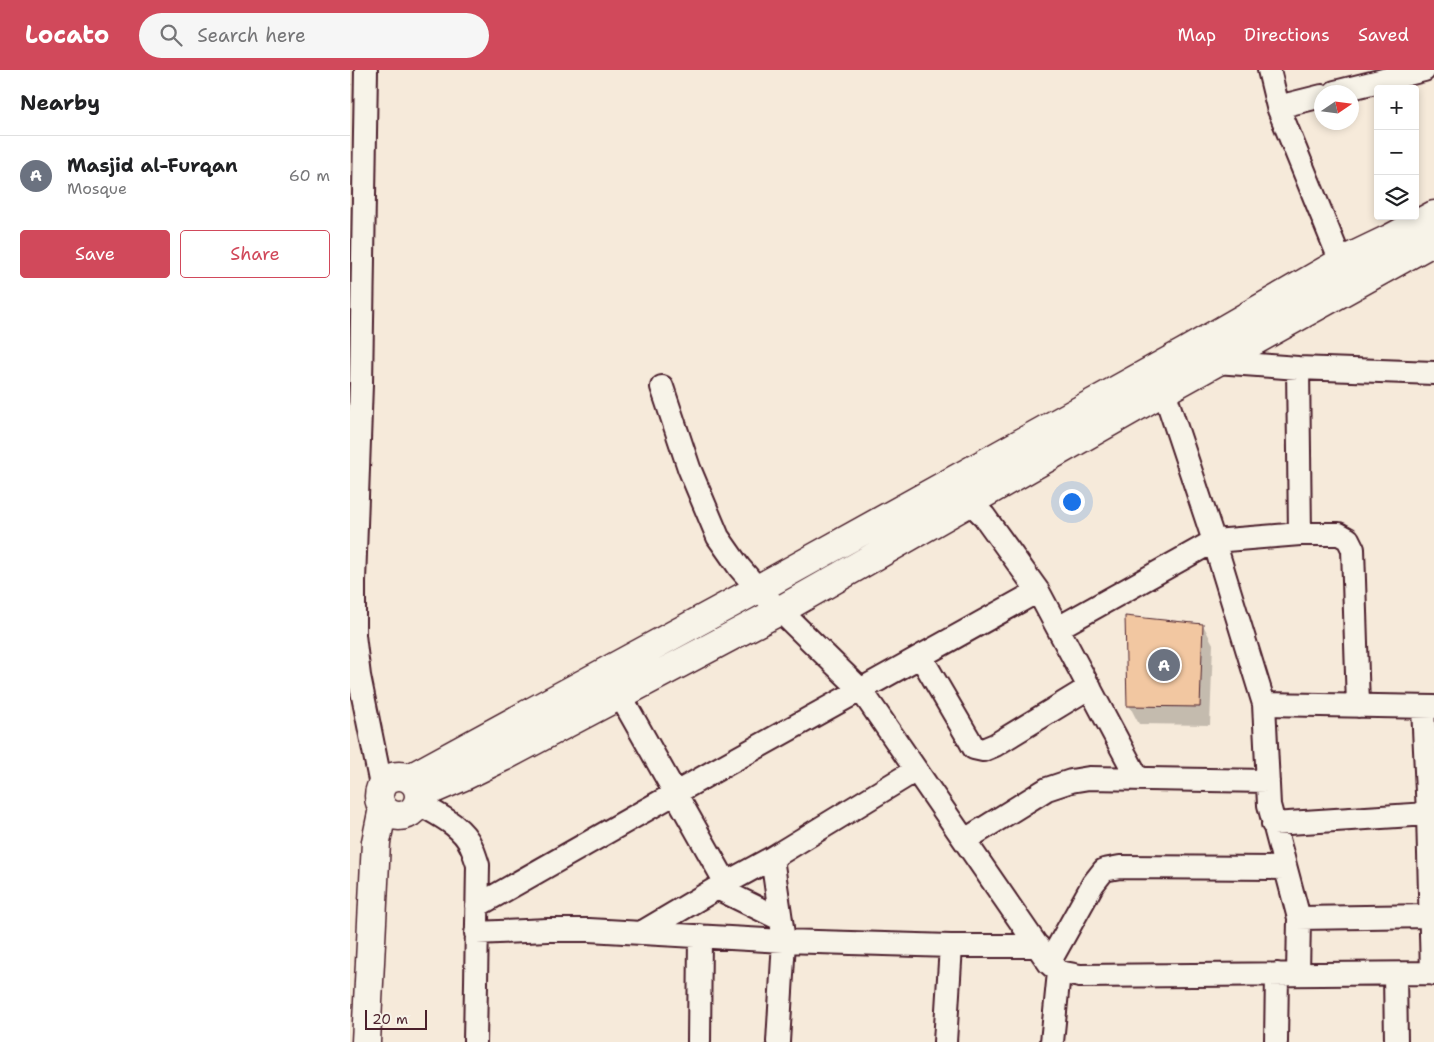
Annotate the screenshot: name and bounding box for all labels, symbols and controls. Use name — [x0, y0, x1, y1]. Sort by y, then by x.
search box — [139, 13, 489, 58]
text: Locato — [25, 19, 109, 51]
icon: search — [157, 21, 185, 49]
text: Search here — [197, 23, 306, 48]
text: Map — [1178, 23, 1216, 47]
text: Directions — [1244, 23, 1330, 47]
text: Saved — [1358, 23, 1409, 47]
north arrow — [1314, 85, 1359, 130]
map controls — [1374, 85, 1419, 220]
button: + — [1374, 85, 1419, 130]
text: Nearby — [20, 89, 100, 117]
button: − — [1374, 130, 1419, 175]
text: Masjid al-Furqan — [67, 153, 238, 178]
text: A — [30, 165, 42, 186]
text: 60 m — [289, 165, 330, 186]
button: layers — [1374, 175, 1419, 220]
text: Mosque — [67, 178, 127, 199]
button: Save — [20, 230, 170, 278]
button: Share — [180, 230, 330, 278]
your location — [1059, 489, 1085, 515]
pin: A — [1148, 646, 1180, 684]
scale bar — [365, 1007, 428, 1030]
text: 20 m — [372, 1010, 408, 1028]

